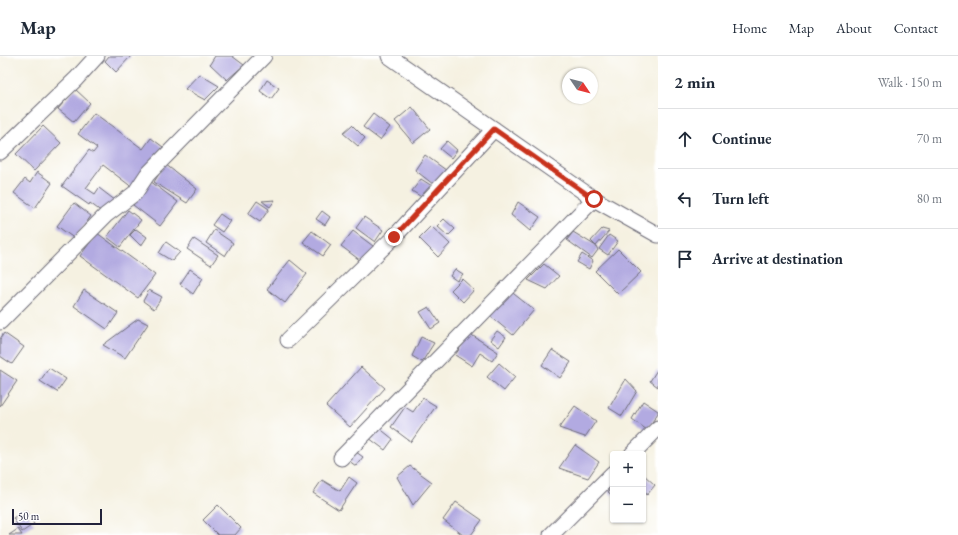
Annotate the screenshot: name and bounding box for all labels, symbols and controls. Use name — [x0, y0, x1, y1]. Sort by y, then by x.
text: Map — [20, 15, 56, 40]
text: Home — [732, 19, 767, 37]
text: Map — [789, 19, 814, 37]
text: About — [836, 19, 872, 37]
text: Contact — [894, 19, 938, 37]
north arrow — [562, 68, 598, 104]
text: 2 min — [674, 71, 715, 93]
text: Walk · 150 m — [878, 74, 942, 91]
icon: ahead — [674, 128, 696, 150]
text: Continue — [712, 129, 772, 148]
text: 70 m — [917, 130, 942, 147]
icon: left — [674, 188, 696, 210]
text: Turn left — [712, 189, 769, 208]
route start — [585, 190, 603, 208]
text: 80 m — [917, 190, 942, 207]
route end — [385, 228, 403, 246]
icon: arrive — [674, 248, 696, 270]
text: Arrive at destination — [712, 249, 843, 268]
map controls — [610, 451, 646, 523]
button: + — [610, 451, 646, 487]
button: − — [610, 487, 646, 523]
scale bar — [12, 507, 102, 526]
text: 50 m — [18, 509, 39, 523]

